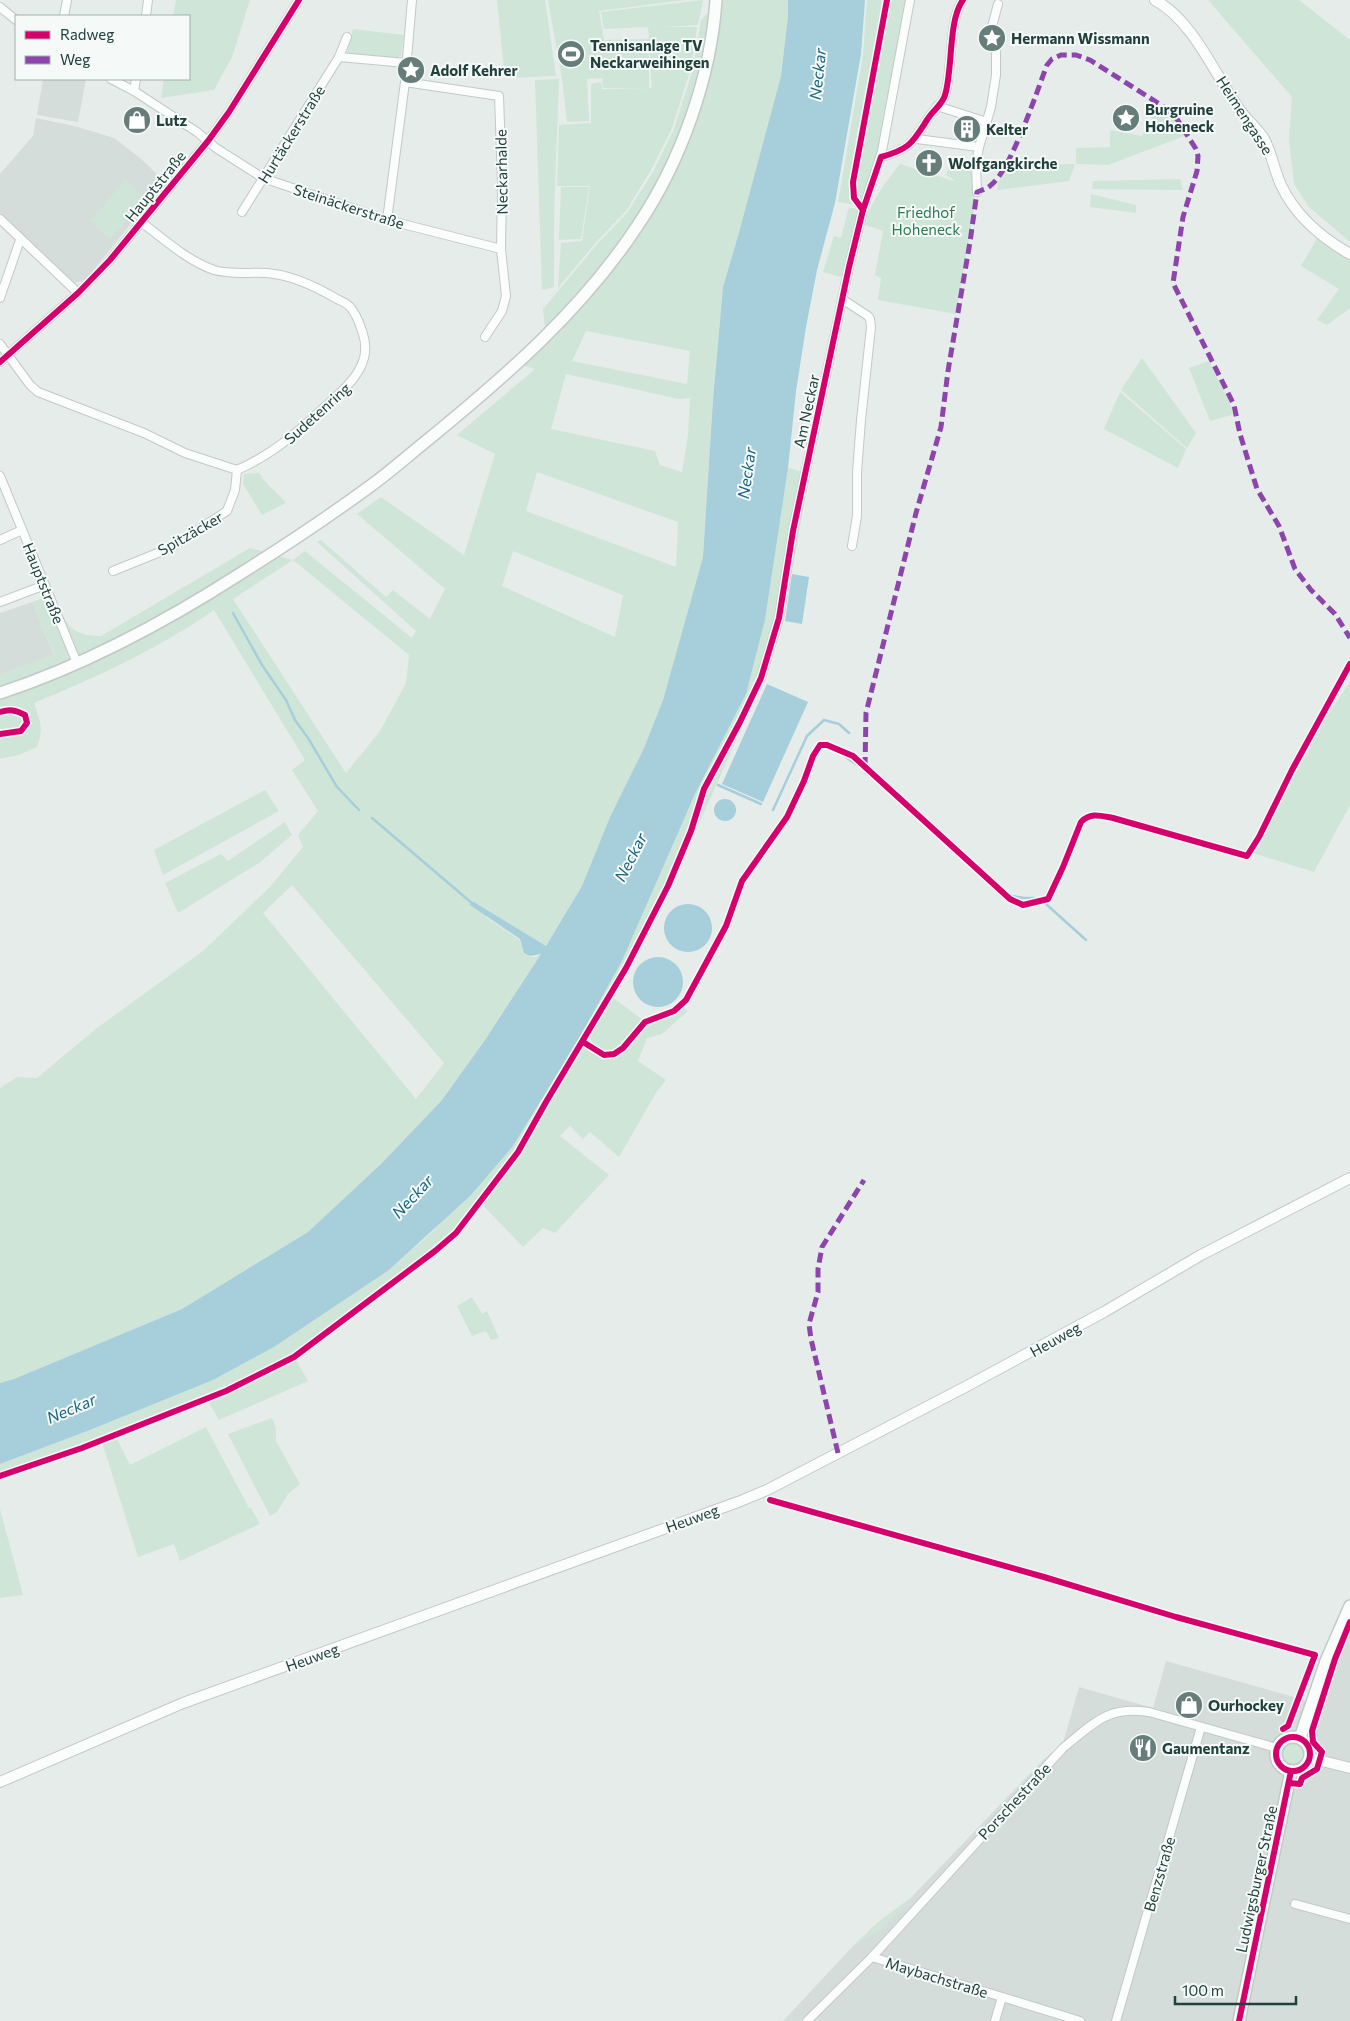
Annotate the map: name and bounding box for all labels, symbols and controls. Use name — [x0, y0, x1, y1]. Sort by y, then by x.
legend — [15, 15, 190, 80]
place icon: Hermann Wissmann — [977, 23, 1007, 53]
text: Radweg — [60, 25, 114, 43]
place label: Hermann Wissmann — [1011, 29, 1150, 47]
place label: Tennisanlage TV Neckarweihingen — [590, 36, 710, 71]
sports icon: Tennisanlage TV Neckarweihingen — [556, 39, 586, 69]
water label: Neckar — [805, 47, 829, 101]
text: Weg — [60, 50, 90, 68]
place icon: Adolf Kehrer — [396, 55, 426, 85]
place label: Adolf Kehrer — [430, 61, 518, 79]
street label: Heimengasse — [1213, 72, 1277, 158]
street label: Hurtäckerstraße — [254, 82, 328, 186]
place label: Burgruine Hoheneck — [1145, 100, 1215, 135]
place icon: Burgruine Hoheneck — [1111, 103, 1141, 133]
shop icon: Lutz — [122, 105, 152, 135]
place label: Lutz — [156, 111, 188, 129]
building icon: Kelter — [952, 114, 982, 144]
place label: Kelter — [986, 120, 1028, 138]
street label: Neckarhalde — [491, 129, 511, 215]
street label: Hauptstraße — [121, 147, 189, 225]
church icon: Wolfgangkirche — [914, 148, 944, 178]
place label: Wolfgangkirche — [948, 154, 1058, 172]
street label: Steinäckerstraße — [291, 180, 407, 232]
park label: Friedhof Hoheneck — [892, 203, 960, 238]
street label: Am Neckar — [789, 372, 823, 450]
street label: Sudetenring — [280, 379, 354, 447]
water label: Neckar — [733, 445, 759, 500]
street label: Spitzäcker — [154, 507, 226, 559]
street label: Hauptstraße — [20, 540, 68, 626]
water label: Neckar — [610, 829, 650, 884]
water label: Neckar — [387, 1170, 437, 1221]
street label: Heuweg — [1026, 1318, 1084, 1360]
water label: Neckar — [43, 1389, 99, 1427]
street label: Heuweg — [663, 1500, 721, 1536]
street label: Heuweg — [283, 1639, 341, 1675]
shop icon: Ourhockey — [1174, 1690, 1204, 1720]
place label: Ourhockey — [1208, 1696, 1285, 1714]
restaurant icon: Gaumentanz — [1128, 1733, 1158, 1763]
place label: Gaumentanz — [1162, 1739, 1250, 1757]
street label: Porschestraße — [974, 1759, 1054, 1843]
street label: Ludwigsburger Straße — [1232, 1804, 1280, 1954]
street label: Benzstraße — [1140, 1834, 1178, 1914]
street label: Maybachstraße — [884, 1953, 990, 2001]
scale bar — [1175, 1974, 1296, 2006]
text: 100 m — [1182, 1981, 1224, 1999]

